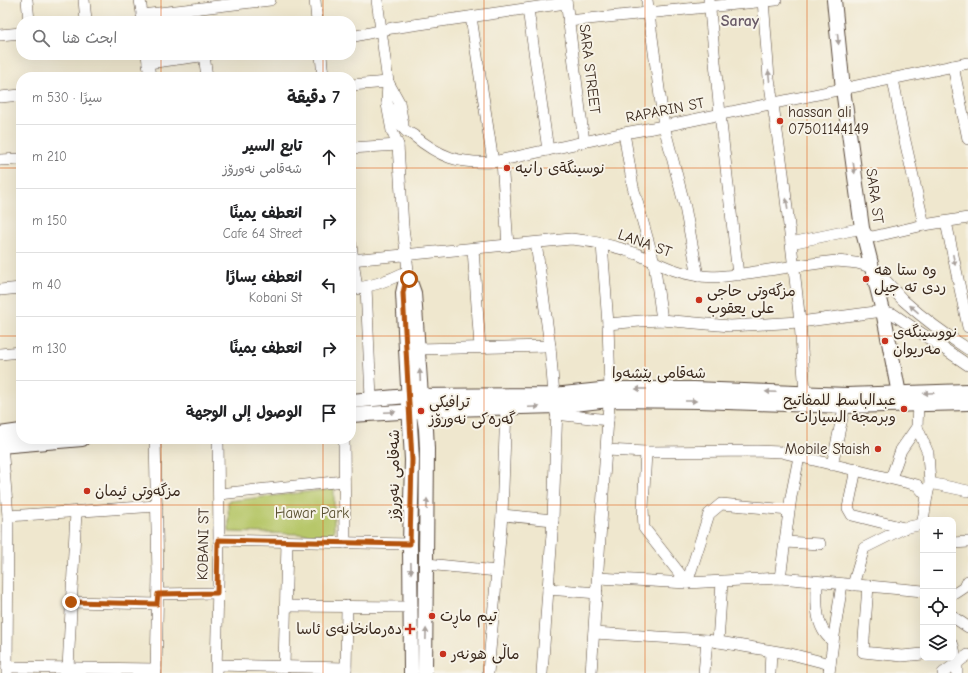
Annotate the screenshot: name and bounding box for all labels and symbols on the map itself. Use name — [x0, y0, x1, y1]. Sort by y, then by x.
district label: Saray — [721, 12, 760, 30]
street label: SARA STREET — [576, 23, 604, 115]
one-way arrow — [834, 33, 841, 45]
one-way arrow — [766, 70, 772, 82]
street label: RAPARIN ST — [624, 94, 706, 126]
place label: hassan ali 07501144149 — [788, 103, 869, 138]
marker: hassan ali 07501144149 — [775, 116, 785, 126]
place label: نوسينگةى رانيه — [515, 159, 604, 177]
one-way arrow — [850, 162, 857, 174]
marker: نوسينگةى رانيه — [502, 163, 512, 173]
street label: SARA ST — [862, 167, 888, 225]
one-way arrow — [784, 198, 790, 210]
street label: LANA ST — [616, 225, 675, 261]
one-way arrow — [952, 254, 958, 266]
place label: وه ستا هه ردى ته جيل — [874, 261, 946, 296]
route start — [400, 270, 418, 288]
marker: وه ستا هه ردى ته جيل — [861, 274, 871, 284]
place label: مزگەوتی حاجی علی یعقوب — [707, 282, 796, 318]
marker: مزگەوتی حاجی علی یعقوب — [694, 295, 704, 305]
one-way arrow — [908, 305, 919, 314]
place label: نووسینگەی مەریوان — [893, 323, 958, 358]
marker: نووسینگەی مەریوان — [880, 336, 890, 346]
street label: شەقامی پێشەوا — [612, 364, 706, 383]
one-way arrow — [416, 368, 423, 381]
one-way arrow — [634, 386, 647, 392]
one-way arrow — [764, 389, 777, 395]
one-way arrow — [922, 390, 935, 396]
place label: عبدالباسط للمفاتيح وبرمجة السيارات — [783, 391, 896, 426]
place label: ترافیکی گەرەکی نەورۆز — [428, 393, 516, 429]
one-way arrow — [685, 398, 698, 404]
one-way arrow — [528, 404, 541, 410]
marker: عبدالباسط للمفاتيح وبرمجة السيارات — [899, 404, 909, 414]
marker: ترافیکی گەرەکی نەورۆز — [416, 406, 426, 416]
one-way arrow — [384, 409, 396, 416]
street label: شەقامی نەورۆز — [385, 429, 404, 522]
place label: Mobile Staish — [785, 440, 870, 458]
marker: Mobile Staish — [873, 444, 883, 454]
place label: مزگەوتی ئیمان — [95, 482, 181, 501]
marker: مزگەوتی ئیمان — [82, 486, 92, 496]
one-way arrow — [424, 497, 430, 510]
park label: Hawar Park — [275, 504, 350, 522]
street label: KOBANI ST — [193, 508, 213, 580]
one-way arrow — [408, 562, 414, 575]
route end — [62, 593, 80, 611]
place label: تیم ماڕت — [440, 607, 498, 629]
marker: تیم ماڕت — [427, 611, 437, 621]
place label: دەرمانخانەی ئاسا — [296, 620, 402, 638]
marker: دەرمانخانەی ئاسا — [405, 624, 415, 634]
one-way arrow — [423, 627, 429, 640]
place label: ماڵی هونەر — [450, 643, 519, 664]
marker: ماڵی هونەر — [438, 649, 448, 659]

